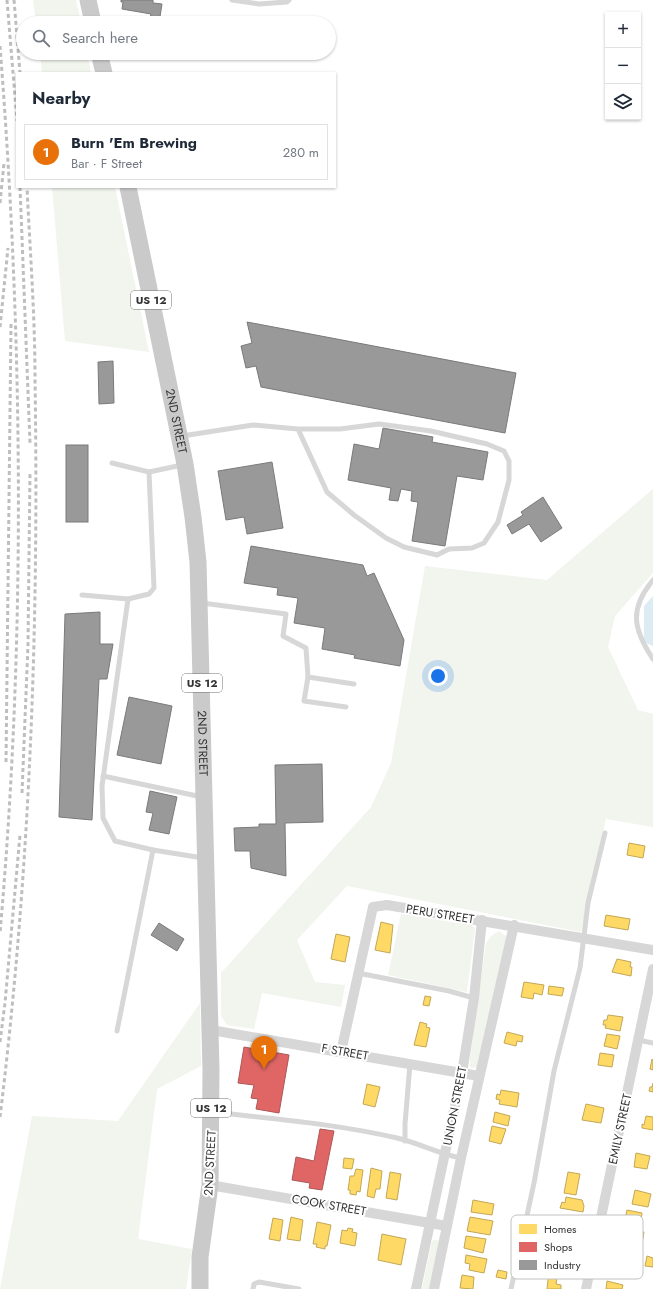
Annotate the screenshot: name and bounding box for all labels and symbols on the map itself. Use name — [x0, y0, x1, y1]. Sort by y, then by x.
road number: US 12 — [131, 291, 171, 309]
street label: 2ND STREET — [161, 387, 192, 455]
your location — [428, 666, 448, 686]
road number: US 12 — [182, 674, 222, 692]
street label: 2ND STREET — [193, 710, 212, 777]
street label: PERU STREET — [405, 900, 476, 928]
pin: 1 — [251, 1036, 277, 1069]
street label: F STREET — [320, 1039, 370, 1065]
street label: UNION STREET — [439, 1065, 472, 1147]
street label: EMILY STREET — [604, 1092, 636, 1166]
road number: US 12 — [191, 1099, 231, 1117]
street label: 2ND STREET — [199, 1129, 221, 1196]
street label: COOK STREET — [290, 1190, 368, 1220]
legend — [511, 1215, 643, 1279]
text: Homes — [544, 1221, 577, 1237]
text: Shops — [544, 1239, 573, 1255]
text: Industry — [544, 1257, 581, 1273]

